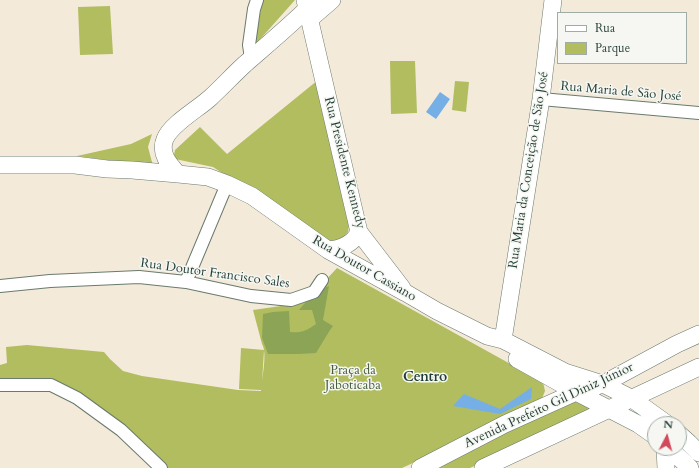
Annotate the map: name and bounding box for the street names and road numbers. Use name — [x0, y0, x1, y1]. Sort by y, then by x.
street label: Rua Maria da Conceição de São José — [506, 70, 552, 270]
street label: Rua Maria de São José — [560, 79, 682, 105]
street label: Rua Presidente Kennedy — [320, 95, 368, 231]
street label: Rua Doutor Cassiano — [309, 233, 419, 305]
street label: Rua Doutor Francisco Sales — [139, 256, 291, 292]
street label: Avenida Prefeito Gil Diniz Júnior — [462, 360, 636, 452]

